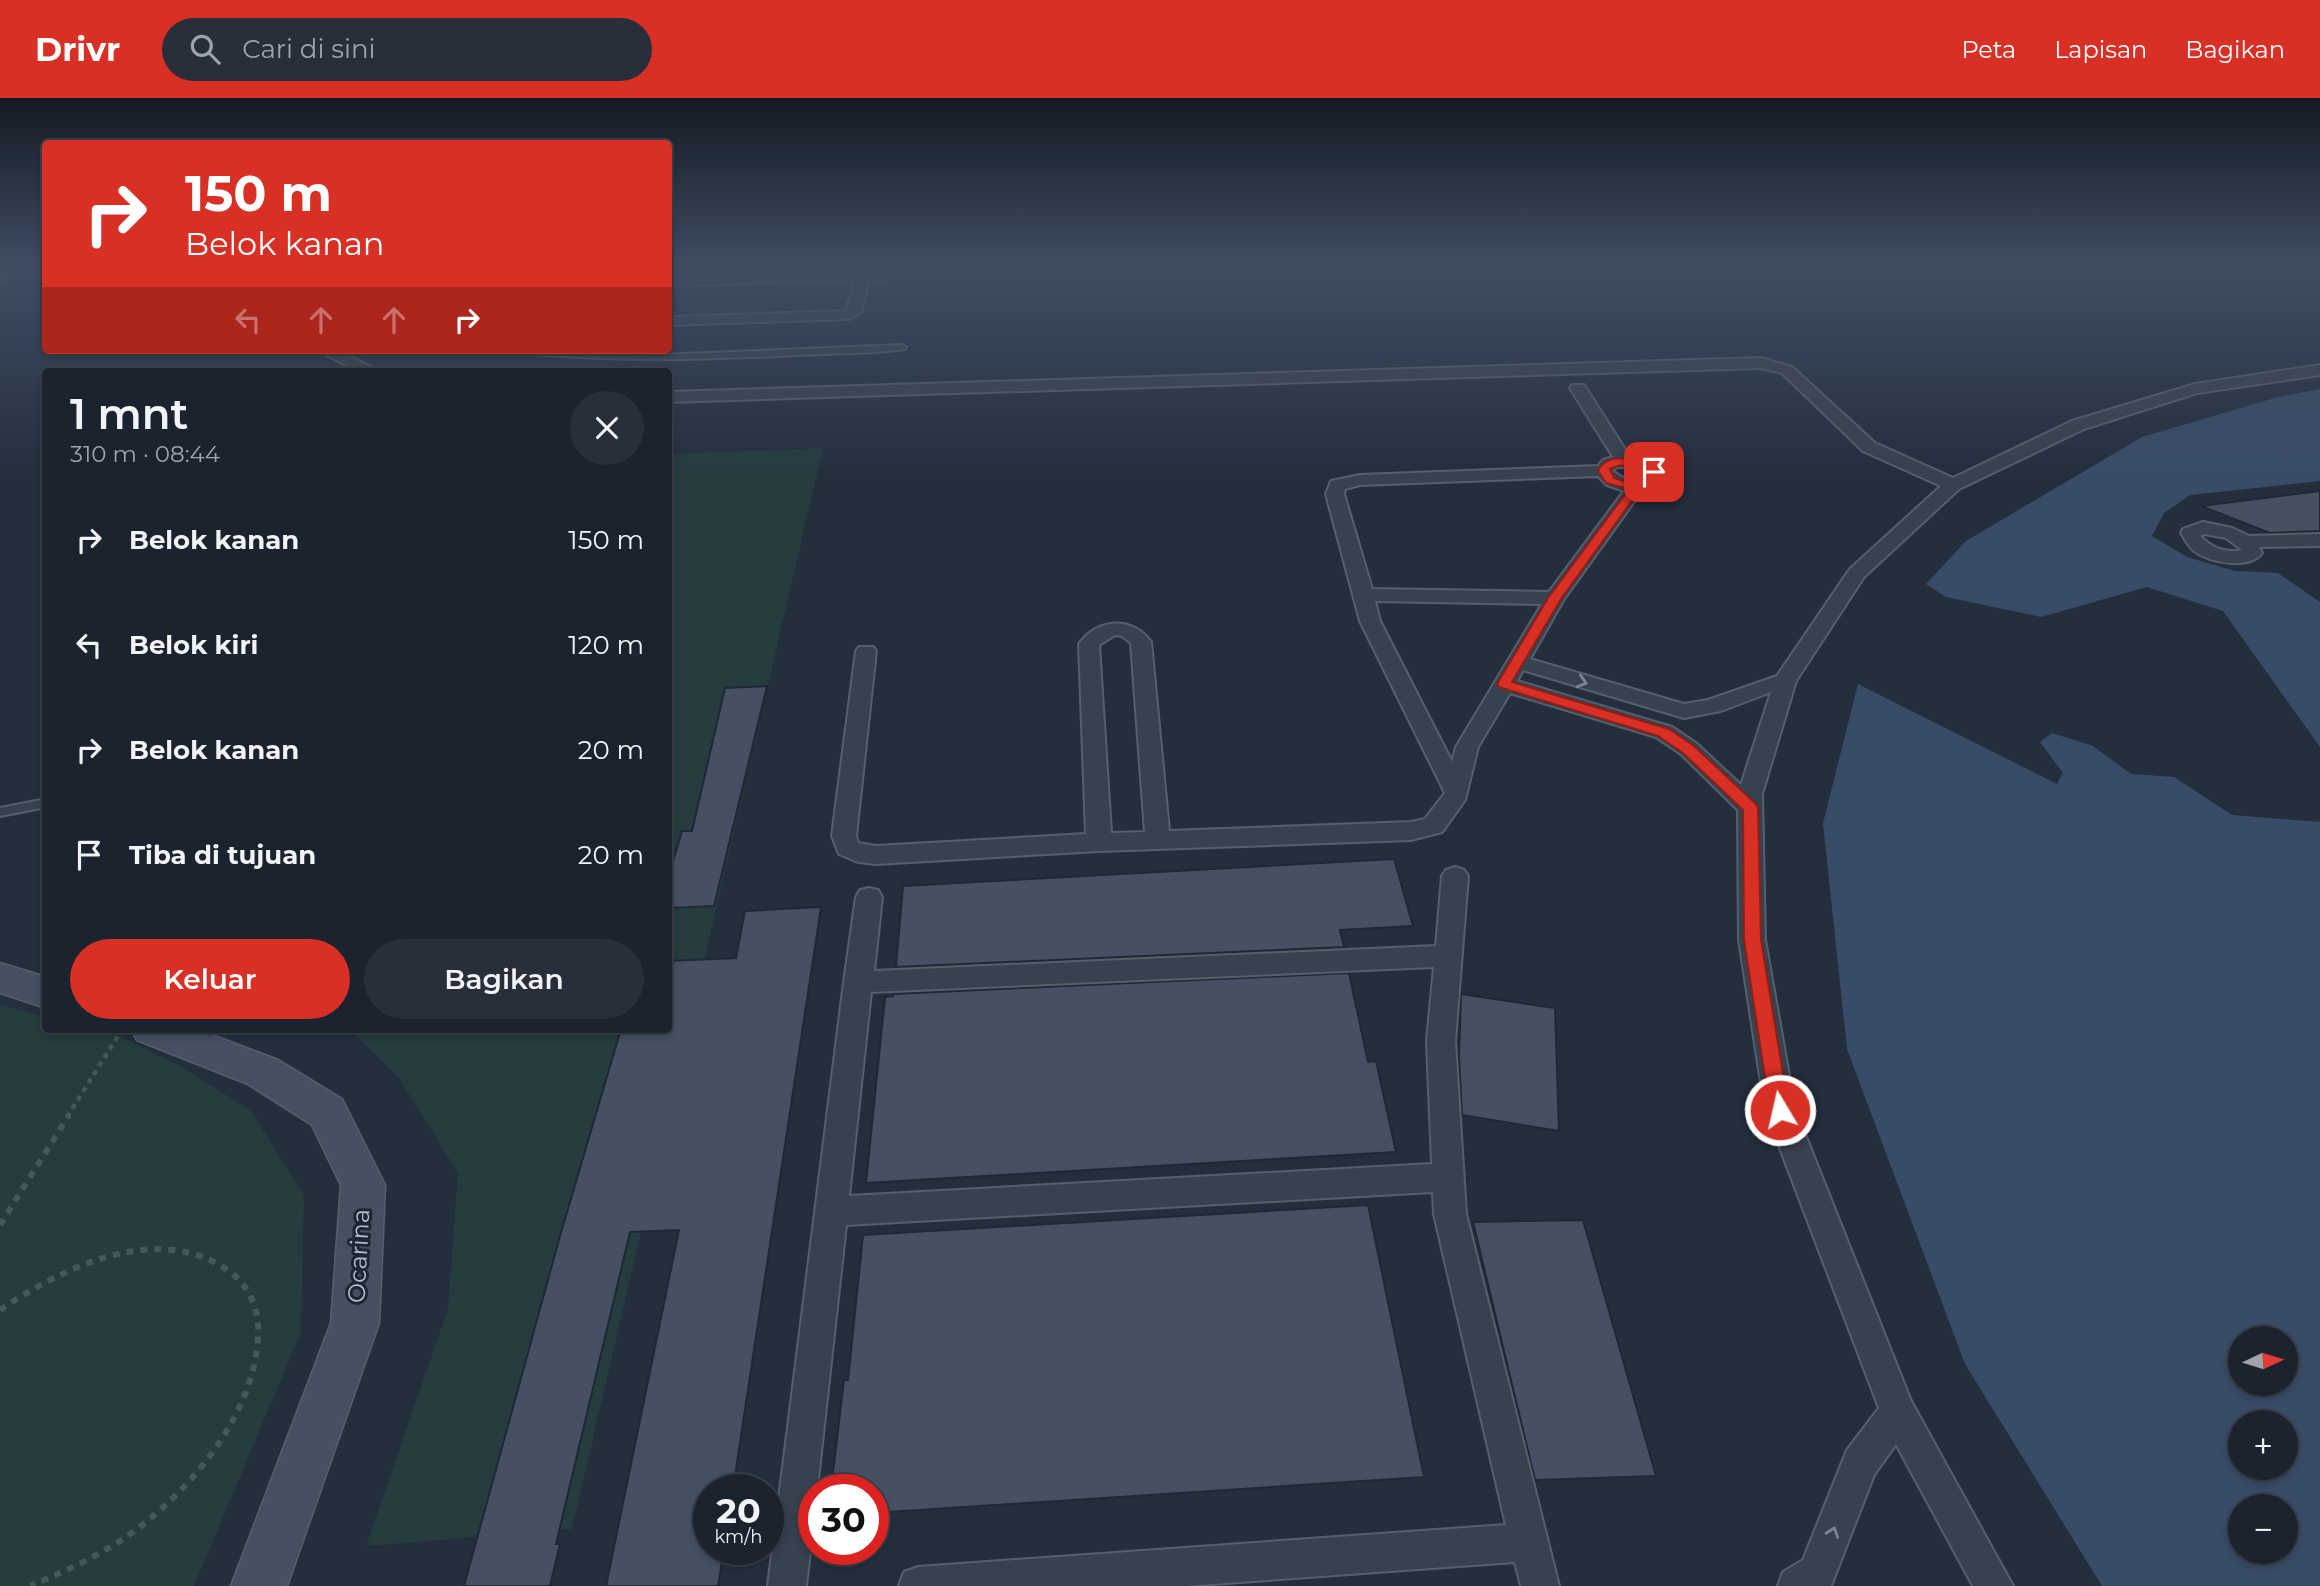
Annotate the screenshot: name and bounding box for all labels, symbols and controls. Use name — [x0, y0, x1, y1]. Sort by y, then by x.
search box — [162, 18, 652, 81]
text: Drivr — [35, 29, 120, 69]
icon: search — [186, 30, 224, 68]
text: Cari di sini — [242, 33, 376, 65]
text: Peta — [1961, 35, 2016, 64]
text: Lapisan — [2054, 35, 2147, 64]
text: Bagikan — [2185, 35, 2285, 64]
text: 150 m — [185, 164, 332, 223]
icon: right — [70, 168, 161, 259]
text: Belok kanan — [185, 224, 385, 263]
icon: left — [229, 301, 267, 339]
icon: ahead — [302, 301, 340, 339]
icon: ahead — [375, 301, 413, 339]
icon: right — [448, 301, 486, 339]
text: 1 mnt — [70, 388, 188, 440]
button: close — [570, 391, 644, 465]
text: 310 m · 08:44 — [70, 440, 220, 468]
pin — [1624, 442, 1684, 502]
icon: arrive — [1635, 453, 1673, 491]
icon: right — [70, 521, 108, 559]
text: Belok kanan — [129, 524, 299, 556]
text: 150 m — [568, 524, 644, 556]
icon: left — [70, 626, 108, 664]
text: Belok kiri — [129, 629, 258, 661]
text: 120 m — [568, 629, 644, 661]
one-way arrow — [1576, 673, 1588, 688]
icon: right — [70, 731, 108, 769]
text: Belok kanan — [129, 734, 299, 766]
text: 20 m — [578, 734, 644, 766]
icon: arrive — [70, 836, 108, 874]
text: Tiba di tujuan — [129, 839, 316, 871]
text: 20 m — [578, 839, 644, 871]
button: Keluar — [70, 939, 350, 1019]
button: Bagikan — [364, 939, 644, 1019]
position arrow — [1743, 1073, 1817, 1147]
street label: Ocarina — [342, 1208, 375, 1304]
north arrow — [2228, 1326, 2298, 1396]
map controls — [2228, 1326, 2298, 1564]
button: + — [2228, 1410, 2298, 1480]
speed limit sign: 30 — [798, 1474, 889, 1565]
text: 20 — [716, 1489, 761, 1532]
button: − — [2228, 1494, 2298, 1564]
text: km/h — [714, 1526, 763, 1548]
one-way arrow — [1825, 1526, 1839, 1538]

